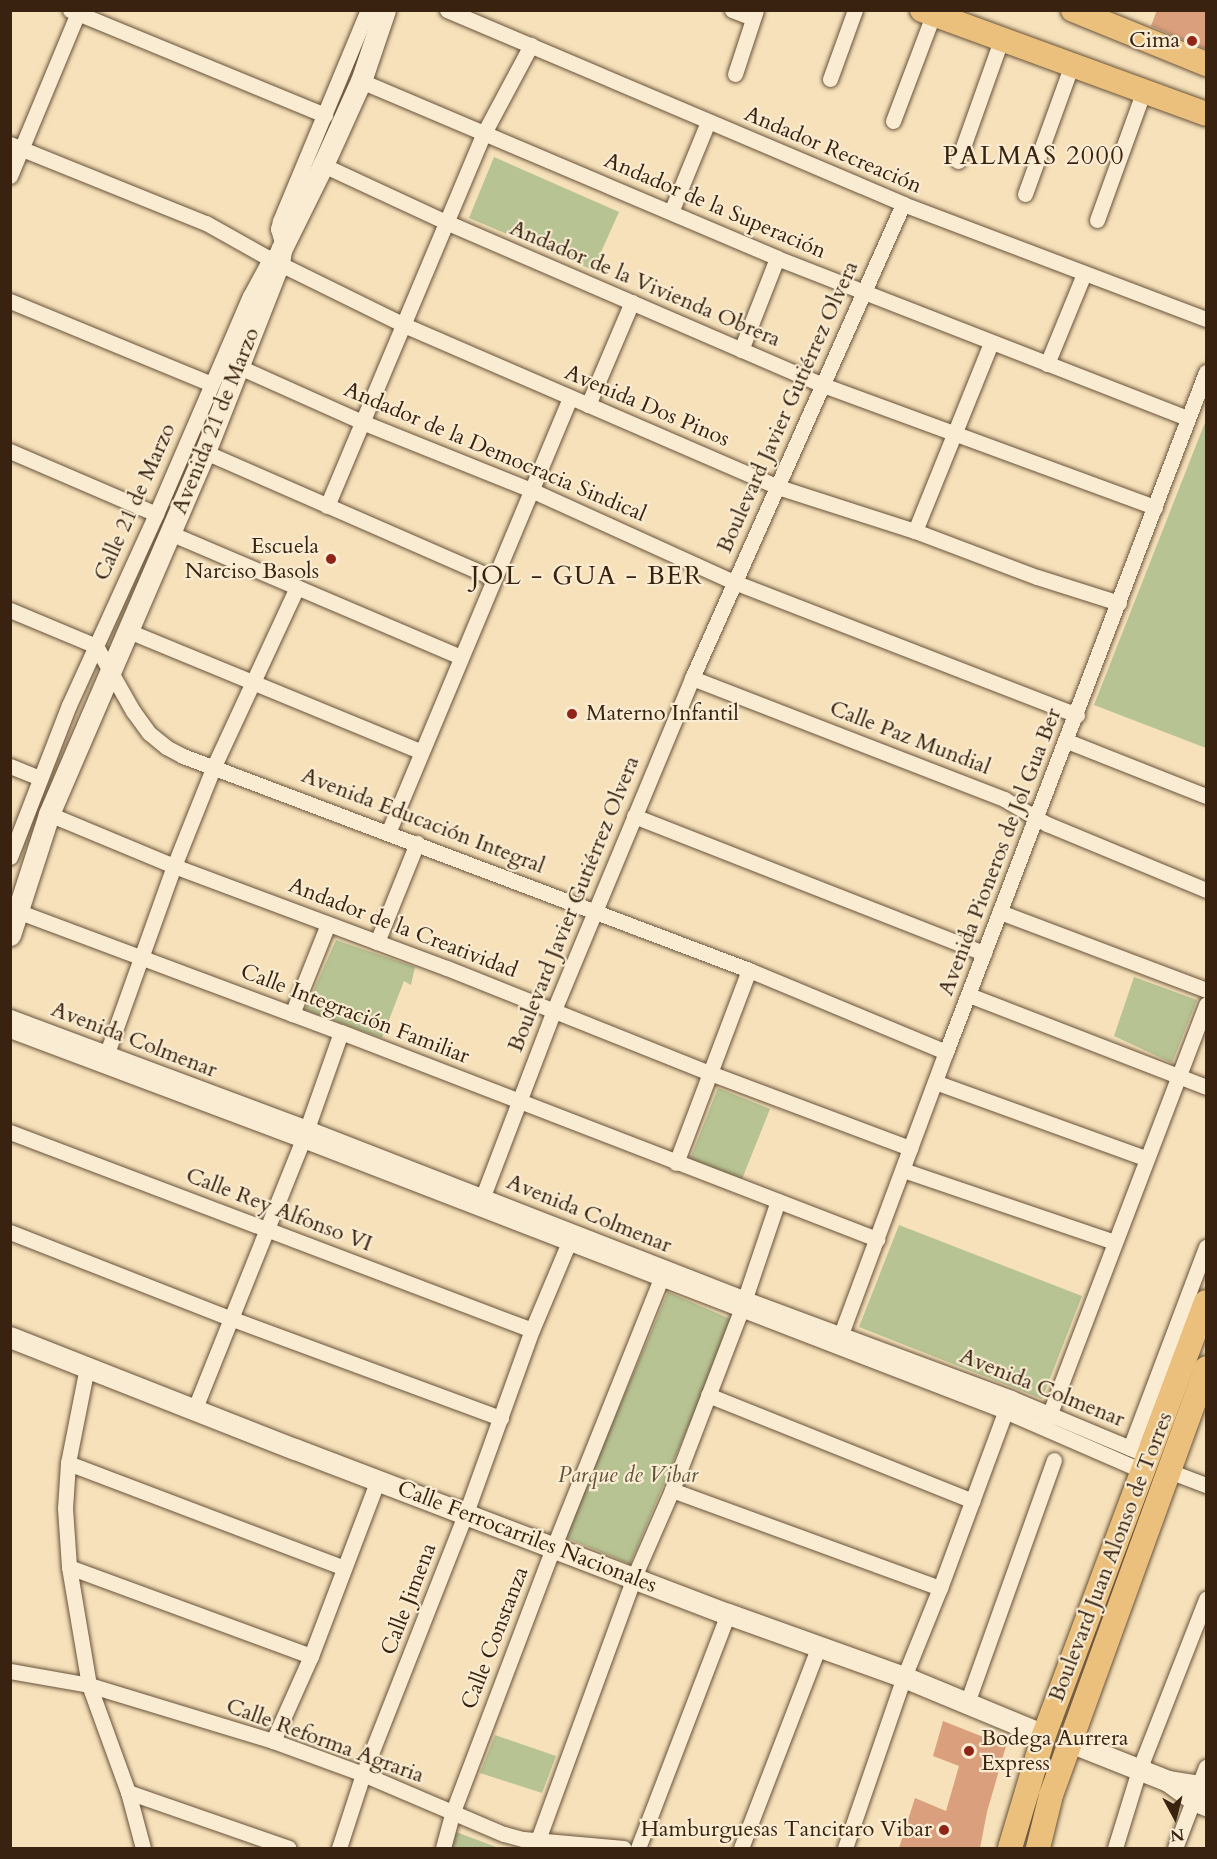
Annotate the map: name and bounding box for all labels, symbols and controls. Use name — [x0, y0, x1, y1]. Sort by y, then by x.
place label: Cima — [1129, 28, 1180, 54]
marker: Cima — [1185, 34, 1199, 48]
street label: Andador Recreación — [740, 101, 926, 199]
district label: PALMAS 2000 — [943, 140, 1125, 172]
street label: Andador de la Superación — [600, 147, 830, 265]
street label: Andador de la Vivienda Obrera — [506, 215, 784, 353]
street label: Boulevard Javier Gutiérrez Olvera — [712, 257, 864, 557]
street label: Avenida 21 de Marzo — [167, 324, 265, 518]
street label: Avenida Dos Pinos — [561, 359, 733, 453]
street label: Andador de la Democracia Sindical — [340, 376, 650, 528]
street label: Calle 21 de Marzo — [88, 419, 182, 585]
place label: Escuela Narciso Basols — [185, 533, 319, 584]
marker: Escuela Narciso Basols — [324, 552, 338, 566]
district label: JOL - GUA - BER — [471, 560, 703, 592]
street label: Calle Paz Mundial — [826, 695, 994, 781]
place label: Materno Infantil — [586, 701, 739, 727]
marker: Materno Infantil — [563, 705, 581, 723]
street label: Avenida Pioneros de Jol Gua Ber — [933, 705, 1067, 999]
street label: Boulevard Javier Gutiérrez Olvera — [502, 752, 646, 1056]
street label: Avenida Educación Integral — [298, 762, 548, 880]
street label: Andador de la Creatividad — [285, 872, 521, 984]
street label: Calle Integración Familiar — [237, 958, 473, 1070]
street label: Avenida Colmenar — [47, 996, 221, 1084]
street label: Calle Rey Alfonso VI — [182, 1162, 376, 1258]
street label: Avenida Colmenar — [503, 1169, 675, 1259]
street label: Avenida Colmenar — [956, 1343, 1128, 1433]
street label: Boulevard Juan Alonso de Torres — [1043, 1408, 1179, 1706]
park label: Parque de Vibar — [558, 1463, 698, 1489]
street label: Calle Ferrocarriles Nacionales — [394, 1475, 660, 1599]
street label: Calle Jimena — [376, 1539, 442, 1659]
street label: Calle Constanza — [456, 1563, 534, 1713]
street label: Calle Reforma Agraria — [223, 1693, 427, 1789]
place label: Bodega Aurrera Express — [981, 1725, 1129, 1777]
marker: Bodega Aurrera Express — [962, 1744, 976, 1758]
north arrow — [1145, 1787, 1205, 1847]
place label: Hamburguesas Tancitaro Vibar — [641, 1817, 932, 1843]
marker: Hamburguesas Tancitaro Vibar — [937, 1823, 951, 1837]
text: N — [1169, 1823, 1185, 1847]

